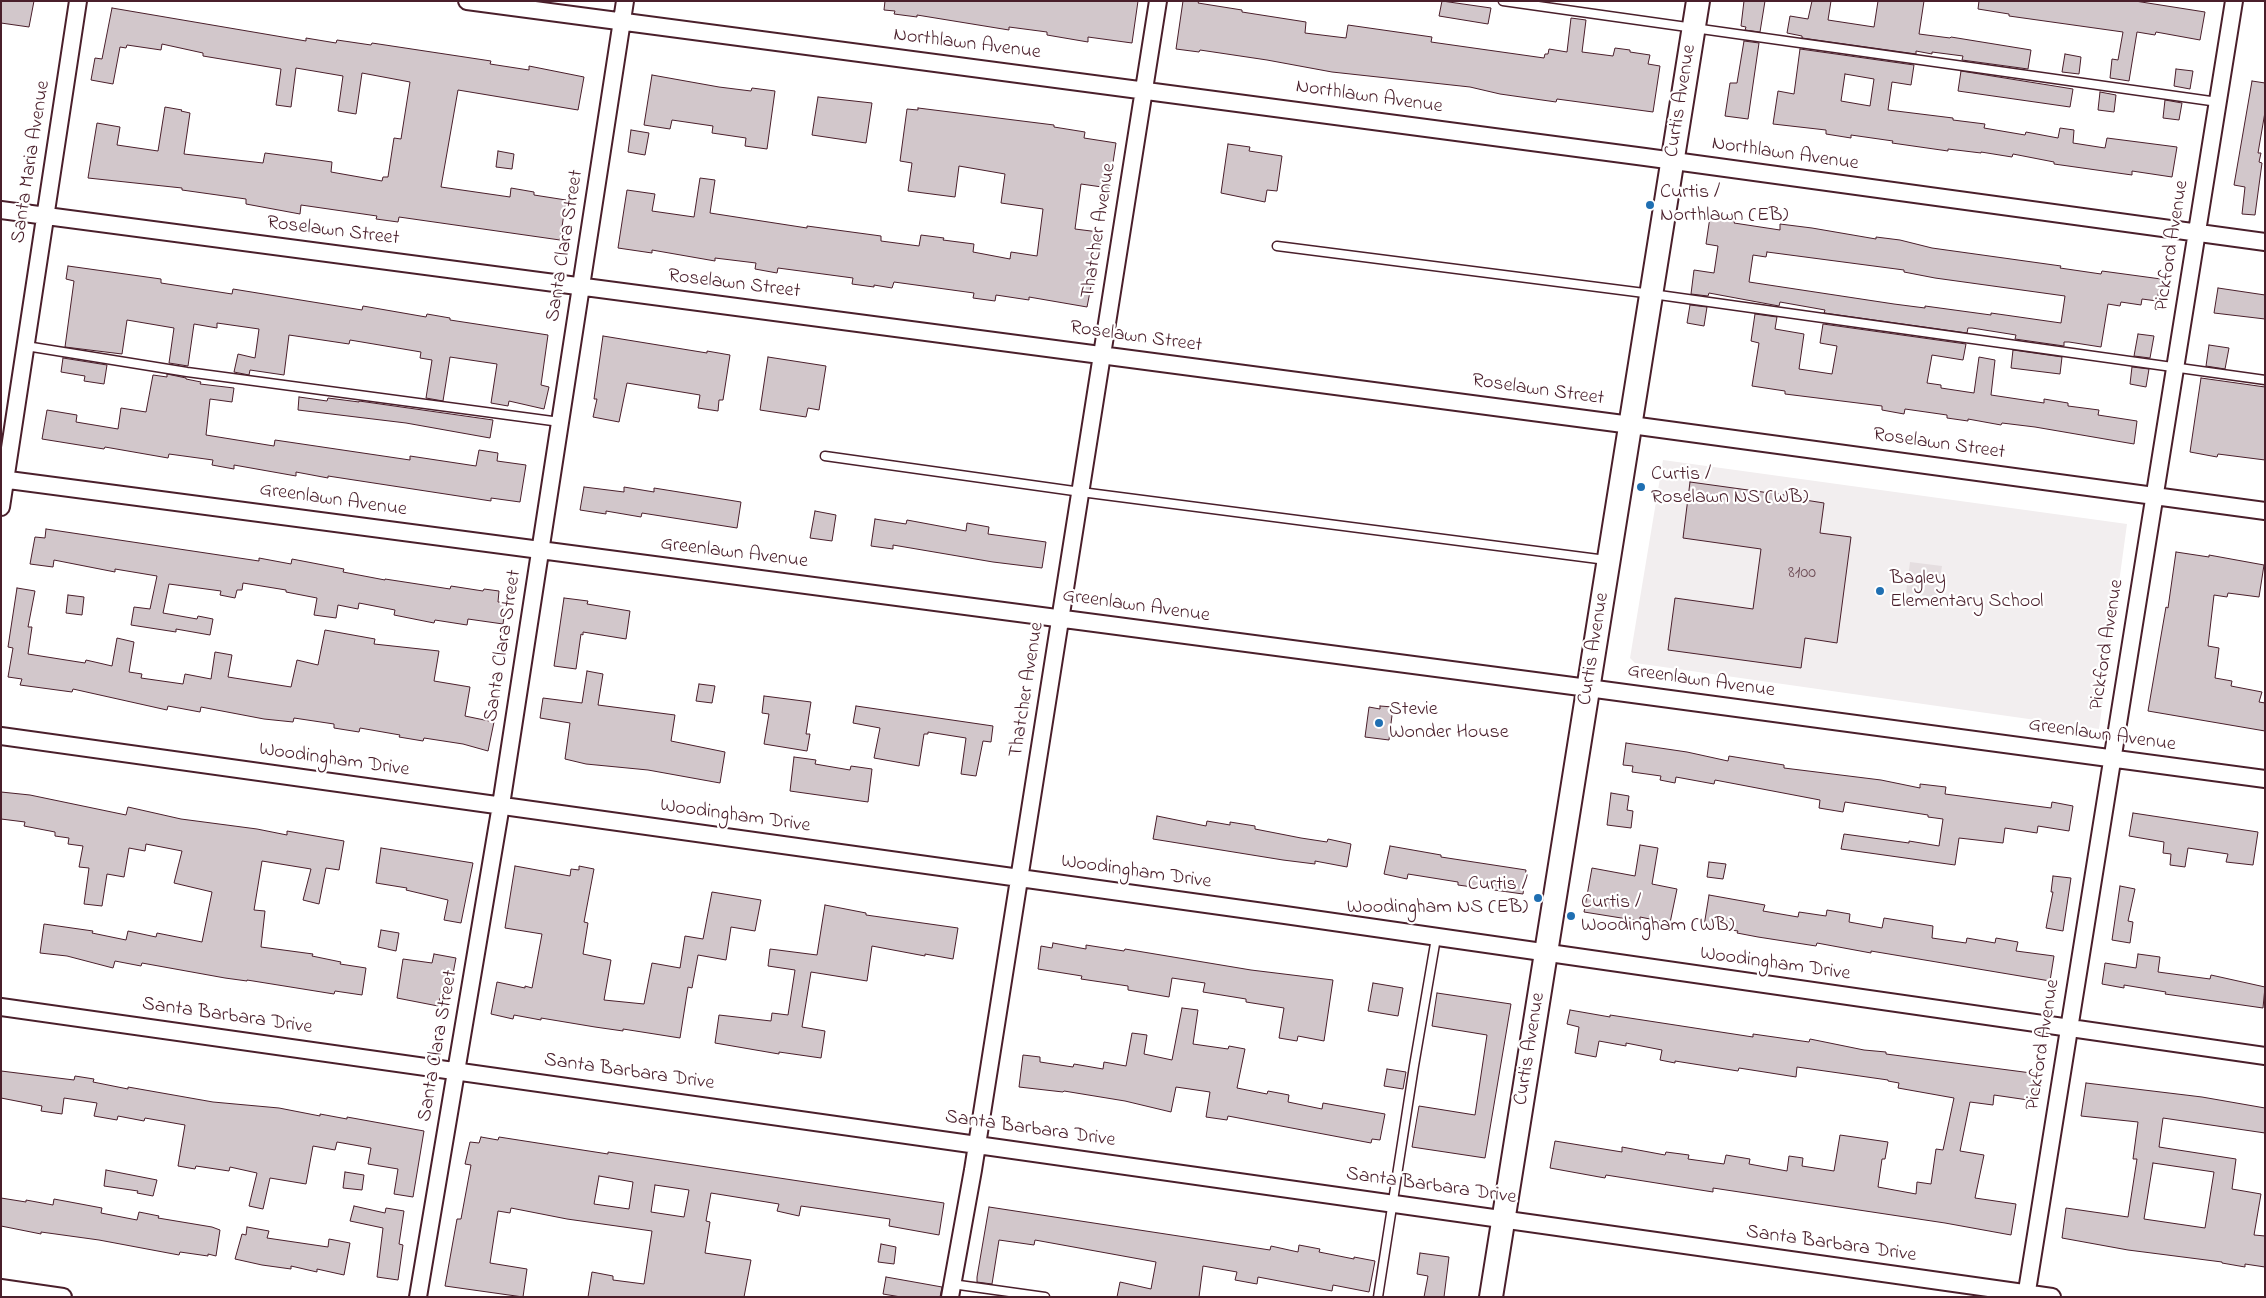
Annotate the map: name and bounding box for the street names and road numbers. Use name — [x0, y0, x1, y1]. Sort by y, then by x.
street label: Northlawn Avenue — [892, 24, 1042, 66]
street label: Curtis Avenue — [1661, 43, 1703, 159]
street label: Northlawn Avenue — [1294, 76, 1444, 120]
street label: Santa Maria Avenue — [7, 79, 57, 245]
street label: Northlawn Avenue — [1710, 133, 1860, 177]
street label: Thatcher Avenue — [1077, 162, 1123, 300]
street label: Santa Clara Street — [542, 168, 590, 324]
street label: Pickford Avenue — [2151, 179, 2195, 313]
street label: Roselawn Street — [265, 212, 401, 252]
street label: Roselawn Street — [666, 265, 802, 305]
street label: Roselawn Street — [1068, 317, 1204, 359]
street label: Roselawn Street — [1470, 370, 1606, 412]
street label: Roselawn Street — [1871, 424, 2007, 466]
street label: Greenlawn Avenue — [258, 479, 408, 523]
street label: Greenlawn Avenue — [659, 533, 809, 575]
street label: Santa Clara Street — [480, 568, 528, 724]
street label: Pickford Avenue — [2086, 578, 2130, 712]
street label: Greenlawn Avenue — [1061, 585, 1211, 629]
street label: Curtis Avenue — [1574, 591, 1616, 707]
street label: Thatcher Avenue — [1005, 621, 1051, 759]
street label: Greenlawn Avenue — [1626, 660, 1776, 704]
street label: Greenlawn Avenue — [2027, 714, 2177, 758]
street label: Woodingham Drive — [257, 739, 411, 783]
street label: Woodingham Drive — [658, 795, 812, 839]
street label: Woodingham Drive — [1059, 851, 1213, 895]
street label: Woodingham Drive — [1698, 943, 1852, 987]
street label: Santa Clara Street — [414, 968, 464, 1124]
street label: Pickford Avenue — [2022, 978, 2066, 1112]
street label: Curtis Avenue — [1510, 991, 1552, 1107]
street label: Santa Barbara Drive — [140, 993, 314, 1041]
street label: Santa Barbara Drive — [542, 1049, 716, 1097]
street label: Santa Barbara Drive — [943, 1106, 1117, 1154]
street label: Santa Barbara Drive — [1344, 1163, 1518, 1211]
street label: Santa Barbara Drive — [1744, 1221, 1918, 1269]

